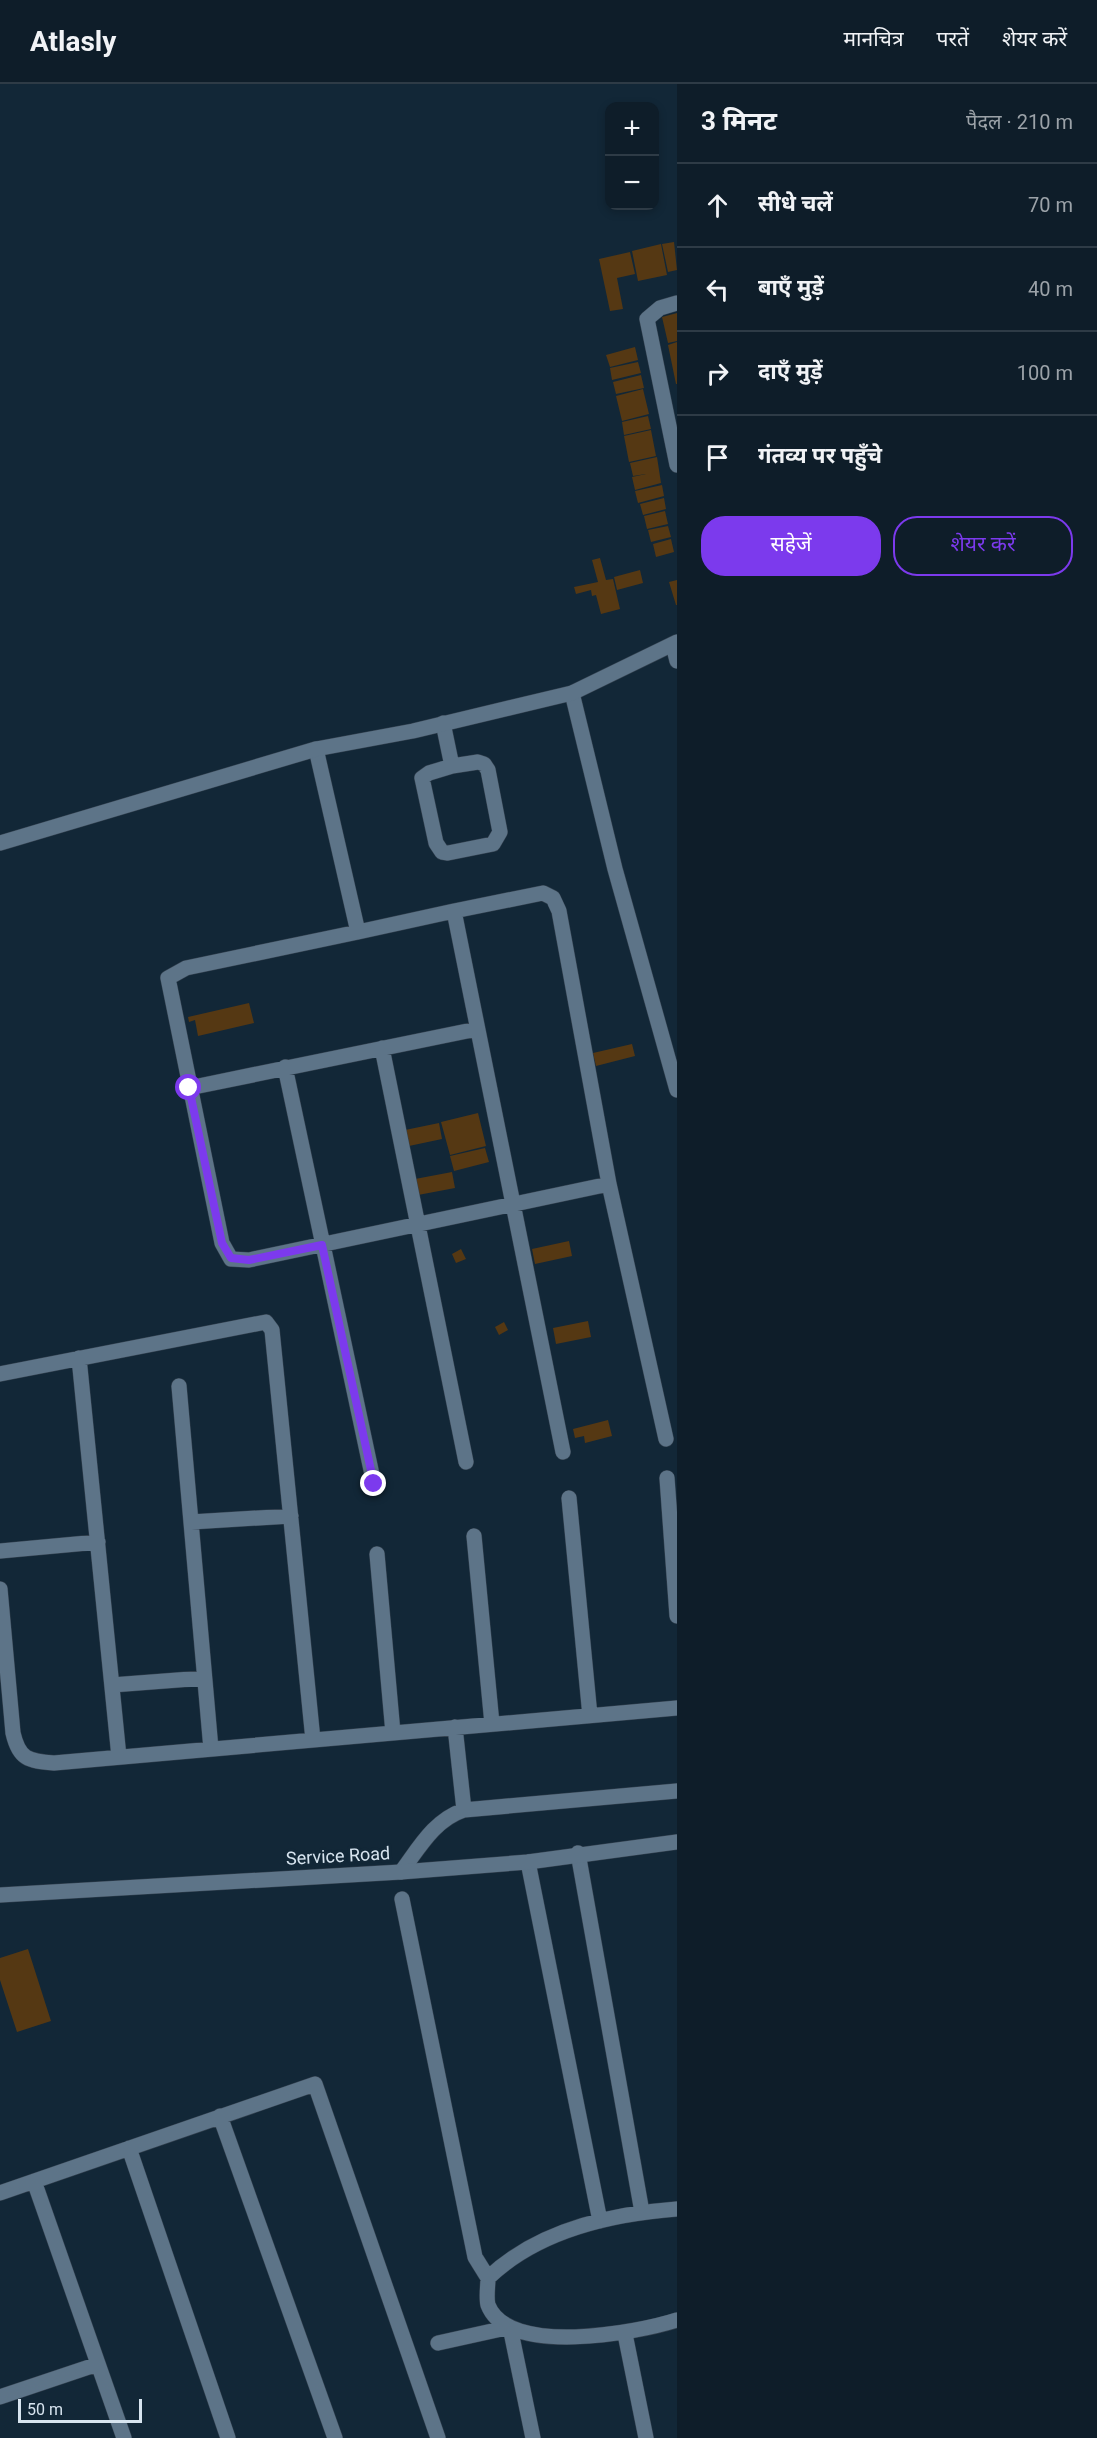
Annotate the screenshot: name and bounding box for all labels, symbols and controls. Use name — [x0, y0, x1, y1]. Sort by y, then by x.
text: Atlasly — [30, 25, 116, 58]
text: मानचित्र — [843, 27, 904, 51]
text: परतें — [937, 27, 969, 51]
text: शेयर करें — [1002, 27, 1067, 51]
map controls — [605, 102, 659, 210]
button: + — [605, 102, 659, 156]
text: 3 मिनट — [701, 106, 777, 136]
text: पैदल · 210 m — [966, 110, 1073, 134]
button: − — [605, 156, 659, 210]
icon: ahead — [701, 189, 734, 222]
text: सीधे चलें — [758, 191, 833, 216]
text: 70 m — [1028, 193, 1073, 217]
icon: left — [701, 273, 734, 306]
text: बाएँ मुड़ें — [758, 275, 824, 300]
text: 40 m — [1028, 277, 1073, 301]
icon: right — [701, 357, 734, 390]
text: दाएँ मुड़ें — [758, 359, 823, 384]
text: 100 m — [1017, 361, 1073, 385]
icon: arrive — [701, 441, 734, 474]
text: गंतव्य पर पहुँचे — [758, 443, 882, 468]
button: सहेजें — [701, 516, 881, 576]
button: शेयर करें — [893, 516, 1073, 576]
route start — [175, 1074, 201, 1100]
route end — [360, 1470, 386, 1496]
street label: Service Road — [285, 1842, 391, 1869]
scale bar — [18, 2396, 142, 2424]
text: 50 m — [27, 2400, 63, 2419]

